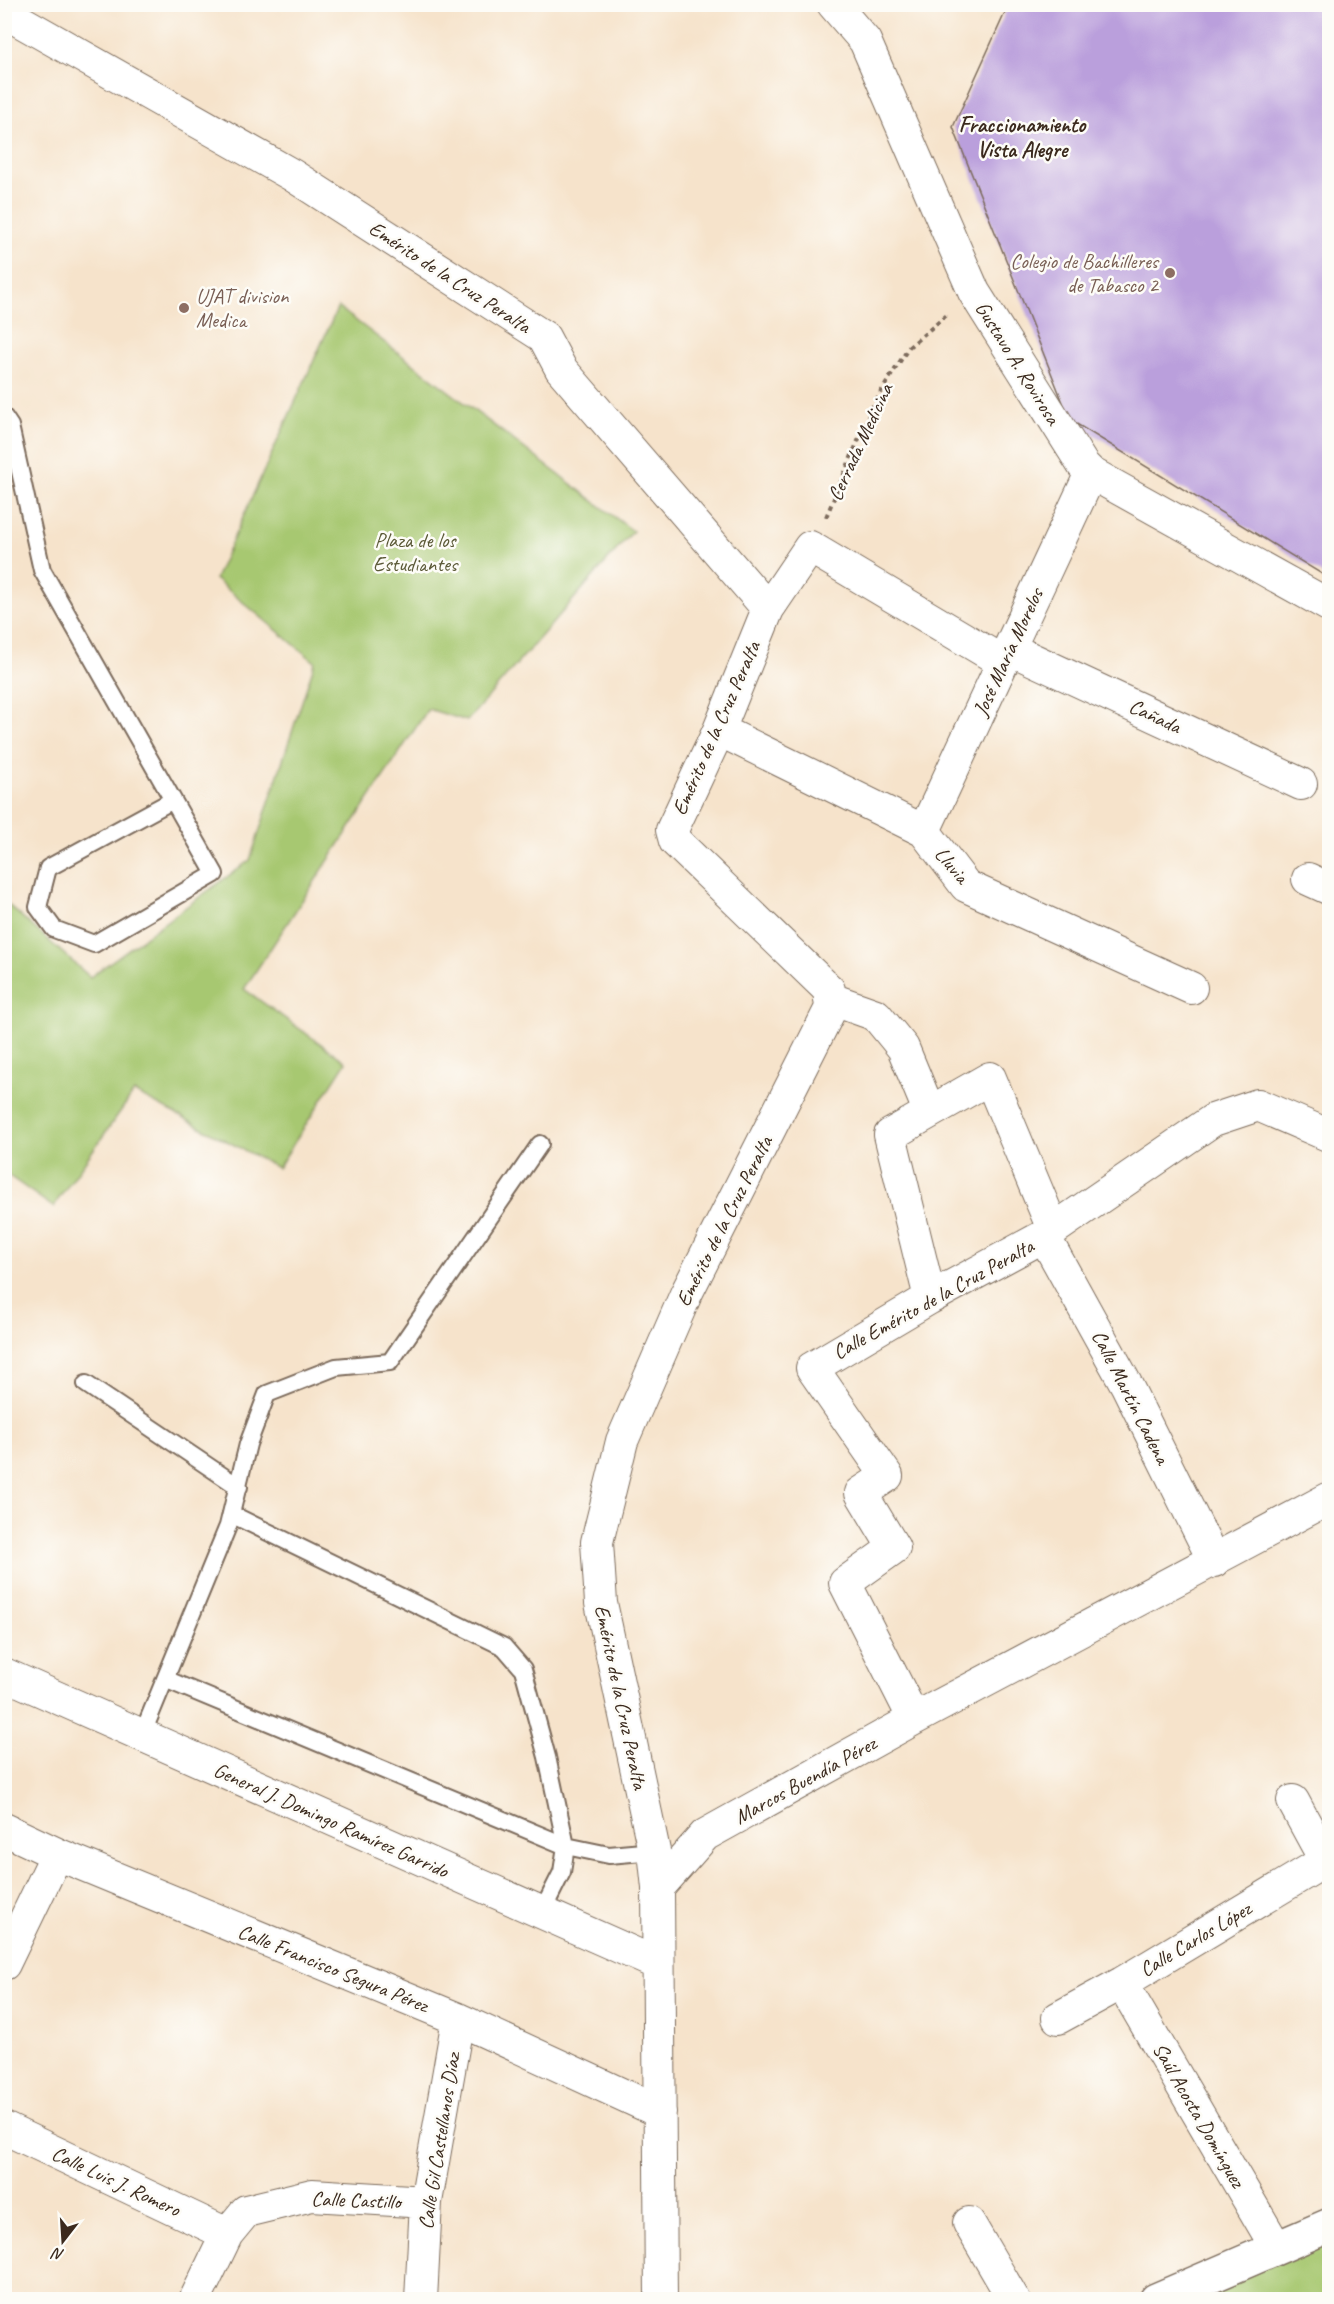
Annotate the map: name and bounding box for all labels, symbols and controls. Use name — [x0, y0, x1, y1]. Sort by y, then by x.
district label: Fraccionamiento Vista Alegre — [959, 111, 1087, 164]
street label: Emérito de la Cruz Peralta — [364, 215, 537, 340]
place label: Colegio de Bachilleres de Tabasco 2 — [1010, 248, 1160, 298]
marker: Colegio de Bachilleres de Tabasco 2 — [1163, 266, 1177, 280]
place label: UJAT division Medica — [196, 283, 289, 333]
street label: Gustavo A. Rovirosa — [970, 297, 1067, 431]
marker: UJAT division Medica — [177, 301, 191, 315]
street label: Cerrada Medicina — [822, 378, 899, 505]
park label: Plaza de los Estudiantes — [373, 527, 459, 577]
street label: José María Morelos — [967, 582, 1050, 721]
street label: Emérito de la Cruz Peralta — [666, 636, 767, 819]
street label: Cañada — [1125, 693, 1187, 740]
street label: Lluvia — [929, 841, 976, 890]
street label: Emérito de la Cruz Peralta — [670, 1130, 779, 1310]
street label: Calle Emérito de la Cruz Peralta — [828, 1232, 1039, 1365]
street label: Calle Martín Cadena — [1086, 1326, 1177, 1471]
street label: Emérito de la Cruz Peralta — [589, 1603, 654, 1793]
street label: Marcos Buendía Pérez — [730, 1729, 882, 1830]
street label: General J. Domingo Ramírez Garrido — [210, 1756, 454, 1884]
street label: Calle Carlos López — [1135, 1894, 1257, 1982]
street label: Calle Francisco Segura Pérez — [234, 1918, 434, 2019]
street label: Saúl Acosta Domínguez — [1147, 2038, 1252, 2193]
street label: Calle Gil Castellanos Díaz — [412, 2049, 466, 2231]
street label: Calle Luis J. Romero — [48, 2140, 186, 2223]
street label: Calle Castillo — [311, 2185, 404, 2215]
north arrow — [33, 2211, 93, 2271]
text: N — [48, 2242, 67, 2265]

